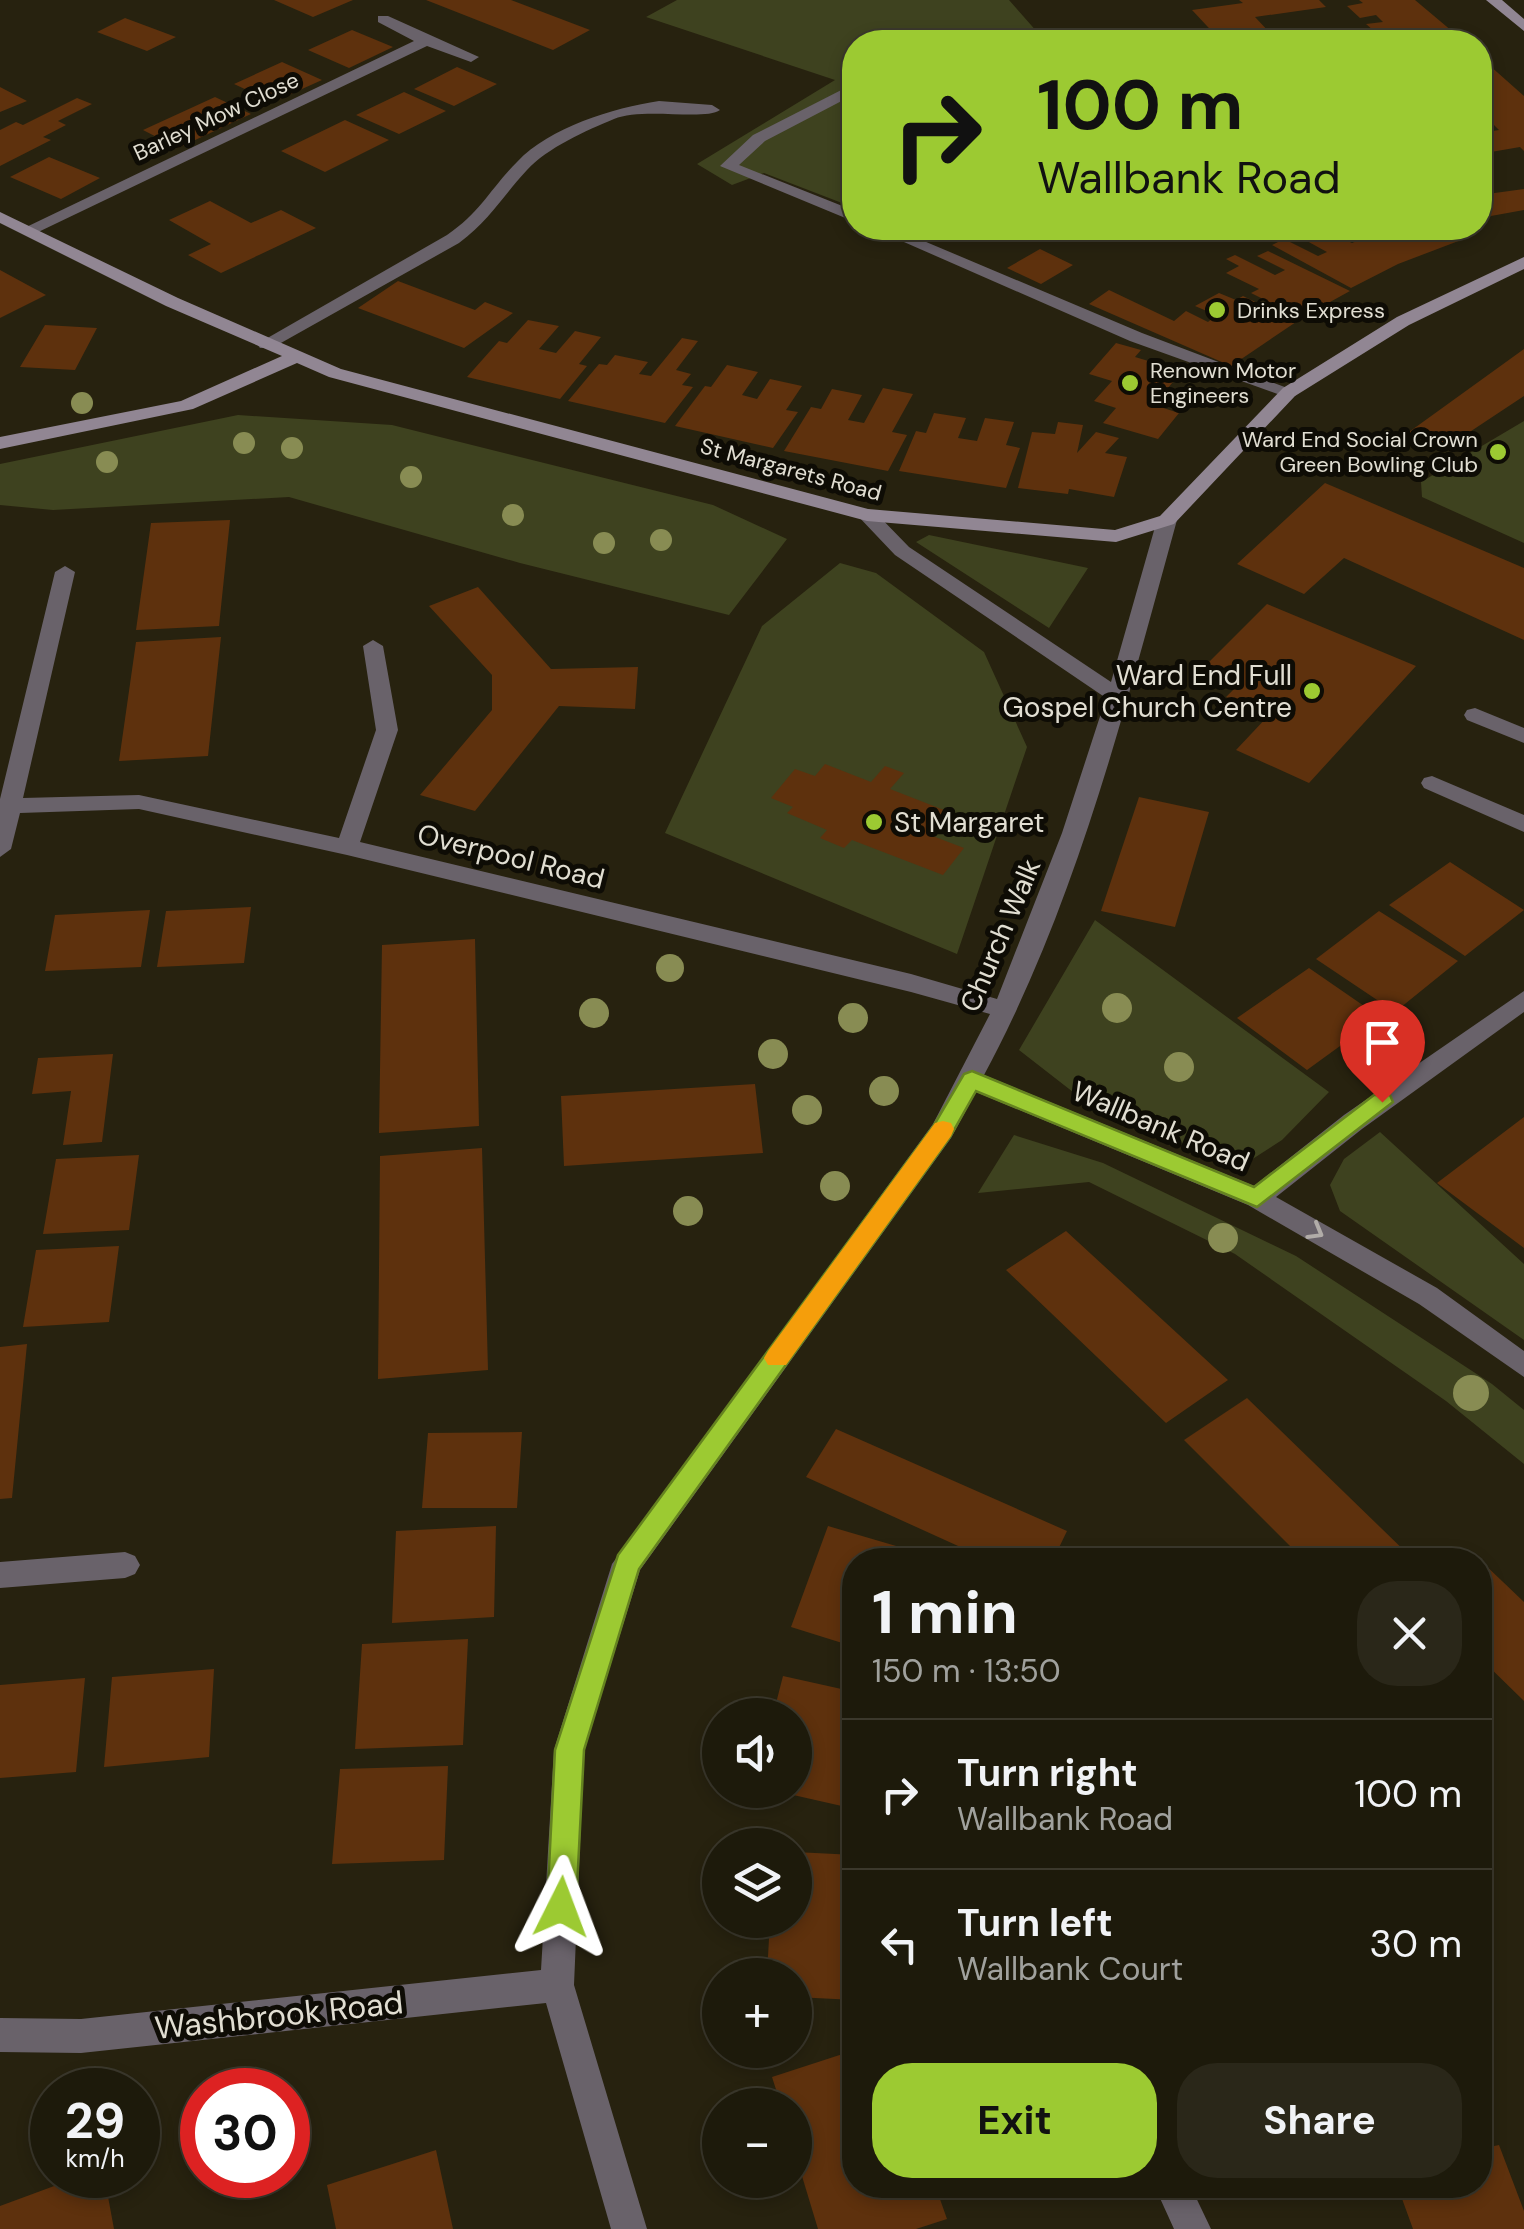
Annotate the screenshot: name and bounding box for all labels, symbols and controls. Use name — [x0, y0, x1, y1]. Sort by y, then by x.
text: 100 m — [1037, 60, 1243, 151]
street label: Barley Mow Close — [129, 65, 304, 168]
icon: right — [872, 70, 1002, 200]
text: Wallbank Road — [1037, 148, 1341, 207]
place label: Drinks Express — [1237, 296, 1385, 325]
marker: Drinks Express — [1206, 299, 1228, 321]
place label: Renown Motor Engineers — [1150, 356, 1296, 410]
marker: Renown Motor Engineers — [1119, 372, 1141, 394]
place label: Ward End Social Crown Green Bowling Club — [1242, 425, 1478, 479]
street label: St Margarets Road — [697, 431, 885, 508]
marker: Ward End Social Crown Green Bowling Club — [1487, 441, 1509, 463]
place label: Ward End Full Gospel Church Centre — [1003, 657, 1292, 726]
marker: Ward End Full Gospel Church Centre — [1301, 680, 1323, 702]
place label: St Margaret — [894, 804, 1045, 841]
marker: St Margaret — [863, 811, 885, 833]
street label: Overpool Road — [413, 815, 608, 898]
street label: Church Walk — [952, 853, 1049, 1017]
pin — [1340, 1000, 1425, 1103]
icon: arrive — [1355, 1015, 1410, 1070]
street label: Wallbank Road — [1067, 1073, 1255, 1180]
one-way arrow — [1306, 1220, 1324, 1240]
text: 1 min — [872, 1573, 1018, 1652]
button: close — [1357, 1581, 1462, 1686]
text: 150 m · 13:50 — [872, 1650, 1061, 1692]
map controls — [702, 1698, 812, 2198]
button: sound — [702, 1698, 812, 1808]
text: Turn right — [957, 1748, 1138, 1798]
icon: right — [872, 1767, 927, 1822]
text: 100 m — [1354, 1769, 1462, 1819]
text: Wallbank Road — [957, 1798, 1173, 1840]
button: layers — [702, 1828, 812, 1938]
position arrow — [509, 1855, 613, 1959]
text: Turn left — [957, 1898, 1113, 1948]
icon: left — [872, 1917, 927, 1972]
text: 30 m — [1370, 1919, 1462, 1969]
text: Wallbank Court — [957, 1948, 1183, 1990]
button: + — [702, 1958, 812, 2068]
street label: Washbrook Road — [153, 1981, 405, 2049]
button: Exit — [872, 2063, 1157, 2178]
button: Share — [1177, 2063, 1462, 2178]
speed limit sign: 30 — [180, 2068, 310, 2198]
text: 29 — [65, 2088, 125, 2154]
button: − — [702, 2088, 812, 2198]
text: km/h — [65, 2142, 125, 2175]

